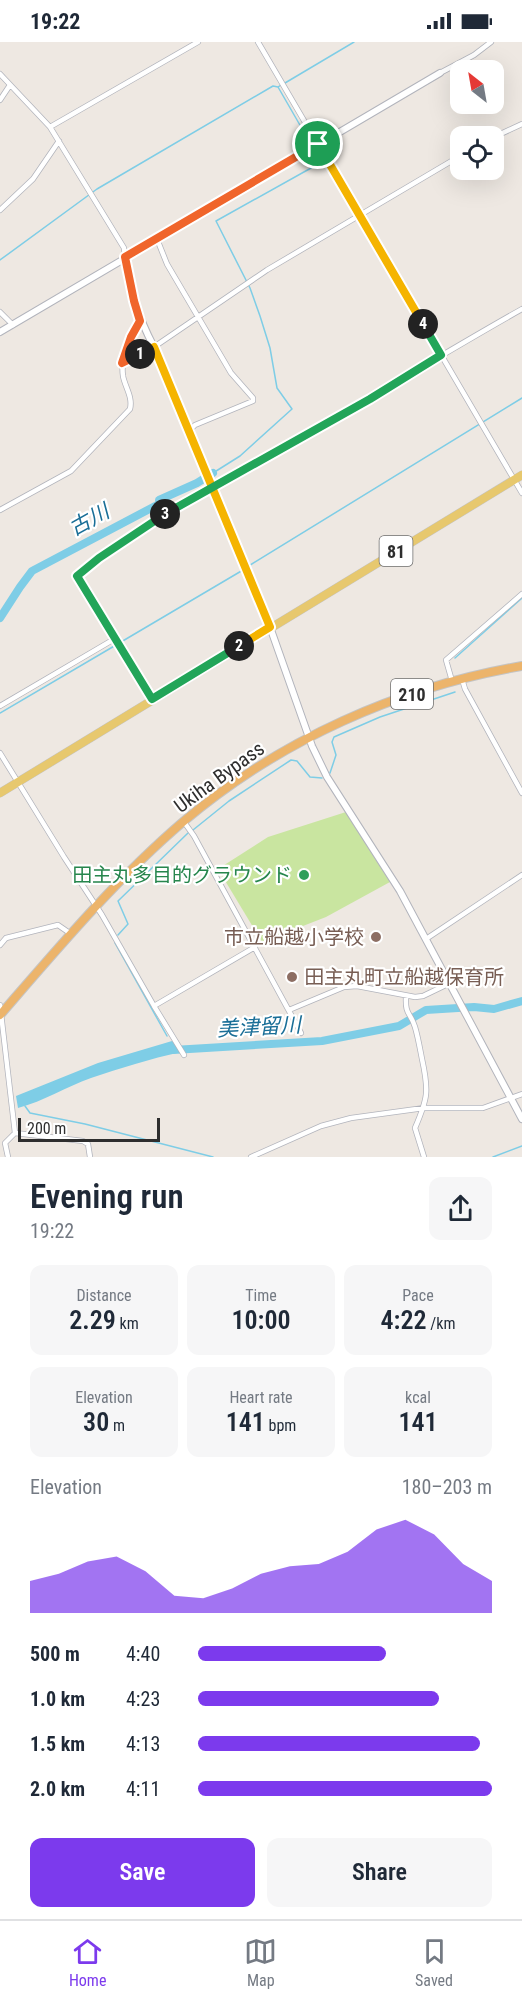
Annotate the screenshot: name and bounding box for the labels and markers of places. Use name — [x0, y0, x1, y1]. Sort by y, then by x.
pin — [292, 118, 343, 169]
pin: 4 — [408, 309, 438, 339]
pin: 1 — [125, 339, 155, 369]
pin: 3 — [150, 499, 180, 529]
pin: 2 — [224, 631, 254, 661]
place label: 田主丸多目的グラウンド — [72, 863, 292, 887]
marker: 田主丸多目的グラウンド — [297, 868, 311, 882]
place label: 市立船越小学校 — [224, 925, 364, 949]
marker: 市立船越小学校 — [369, 930, 383, 944]
place label: 田主丸町立船越保育所 — [304, 965, 504, 989]
marker: 田主丸町立船越保育所 — [285, 970, 299, 984]

